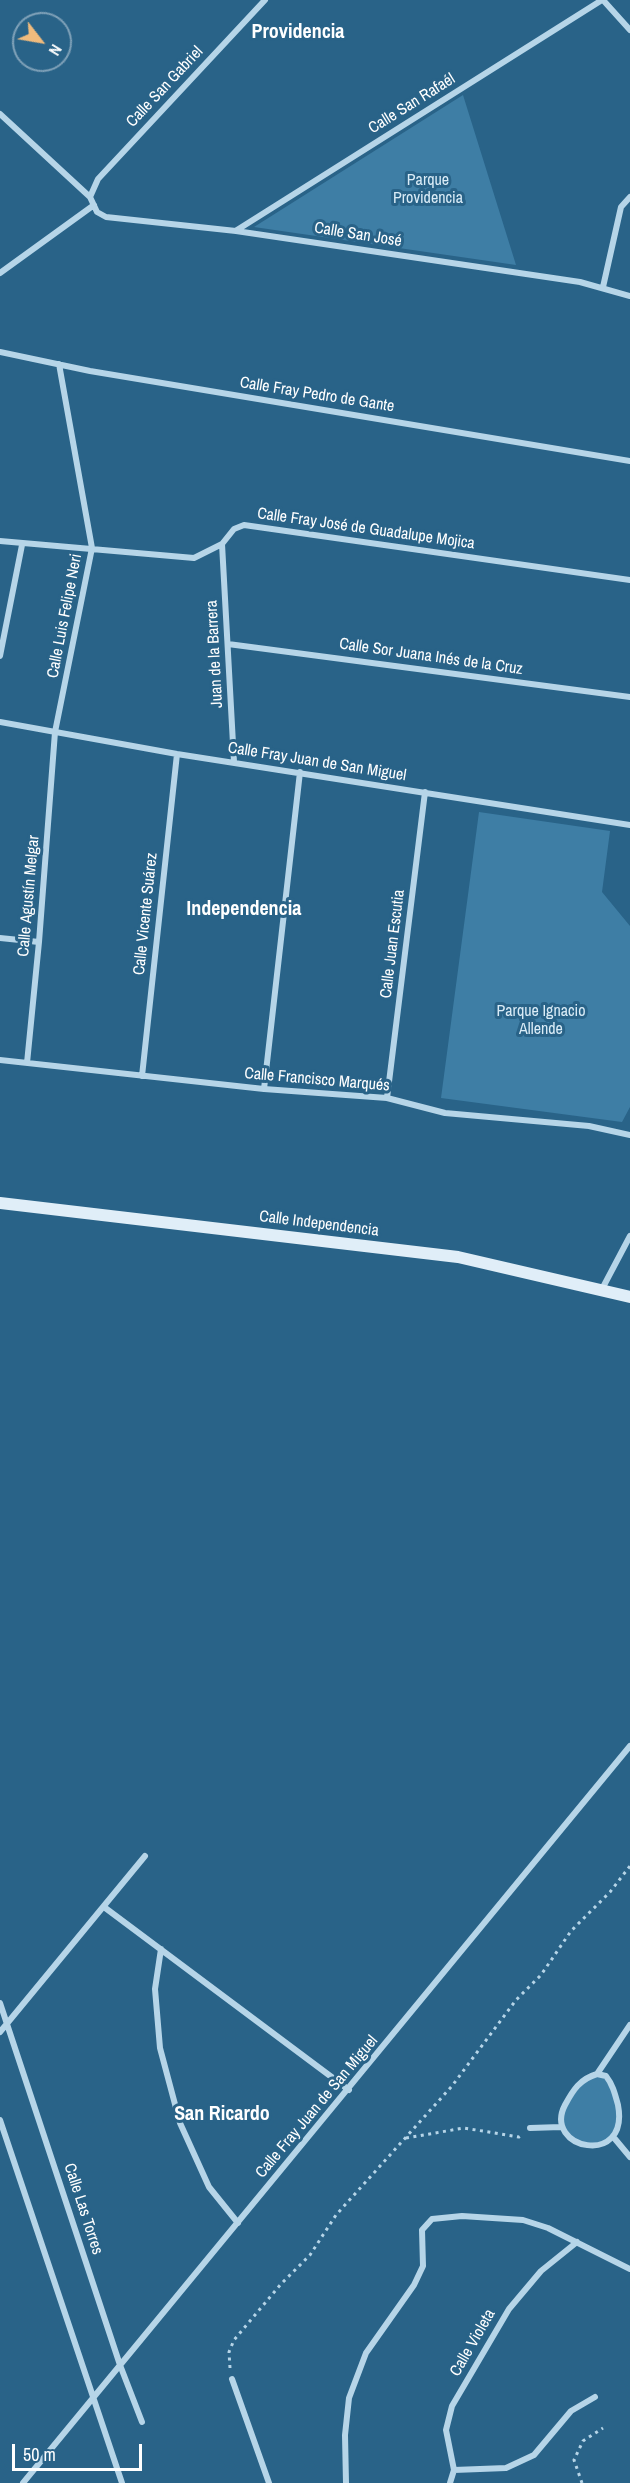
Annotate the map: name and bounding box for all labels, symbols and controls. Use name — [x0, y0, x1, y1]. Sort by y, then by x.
north arrow — [12, 12, 72, 72]
district label: Providencia — [252, 21, 344, 45]
text: N — [44, 41, 68, 60]
street label: Calle San Gabriel — [123, 43, 207, 131]
street label: Calle San Rafaél — [365, 70, 459, 138]
park label: Parque Providencia — [393, 171, 463, 209]
street label: Calle San José — [313, 219, 403, 251]
street label: Calle Fray Pedro de Gante — [238, 373, 396, 417]
street label: Calle Fray José de Guadalupe Mojica — [256, 504, 476, 554]
street label: Calle Luis Felipe Neri — [44, 552, 86, 680]
street label: Juan de la Barrera — [203, 600, 227, 708]
street label: Calle Sor Juana Inés de la Cruz — [338, 635, 524, 679]
street label: Calle Fray Juan de San Miguel — [227, 738, 407, 786]
street label: Calle Agustín Melgar — [14, 835, 44, 957]
street label: Calle Vicente Suárez — [130, 852, 162, 976]
street label: Calle Juan Escutia — [377, 889, 409, 999]
district label: Independencia — [187, 898, 301, 922]
park label: Parque Ignacio Allende — [497, 1002, 585, 1040]
street label: Calle Francisco Marqués — [244, 1064, 390, 1096]
street label: Calle Independencia — [258, 1207, 380, 1241]
street label: Calle Fray Juan de San Miguel — [252, 2032, 382, 2182]
district label: San Ricardo — [174, 2103, 270, 2127]
street label: Calle Las Torres — [59, 2161, 107, 2257]
street label: Calle Violeta — [446, 2306, 500, 2380]
scale bar — [15, 2432, 146, 2470]
text: 50 m — [23, 2442, 56, 2467]

